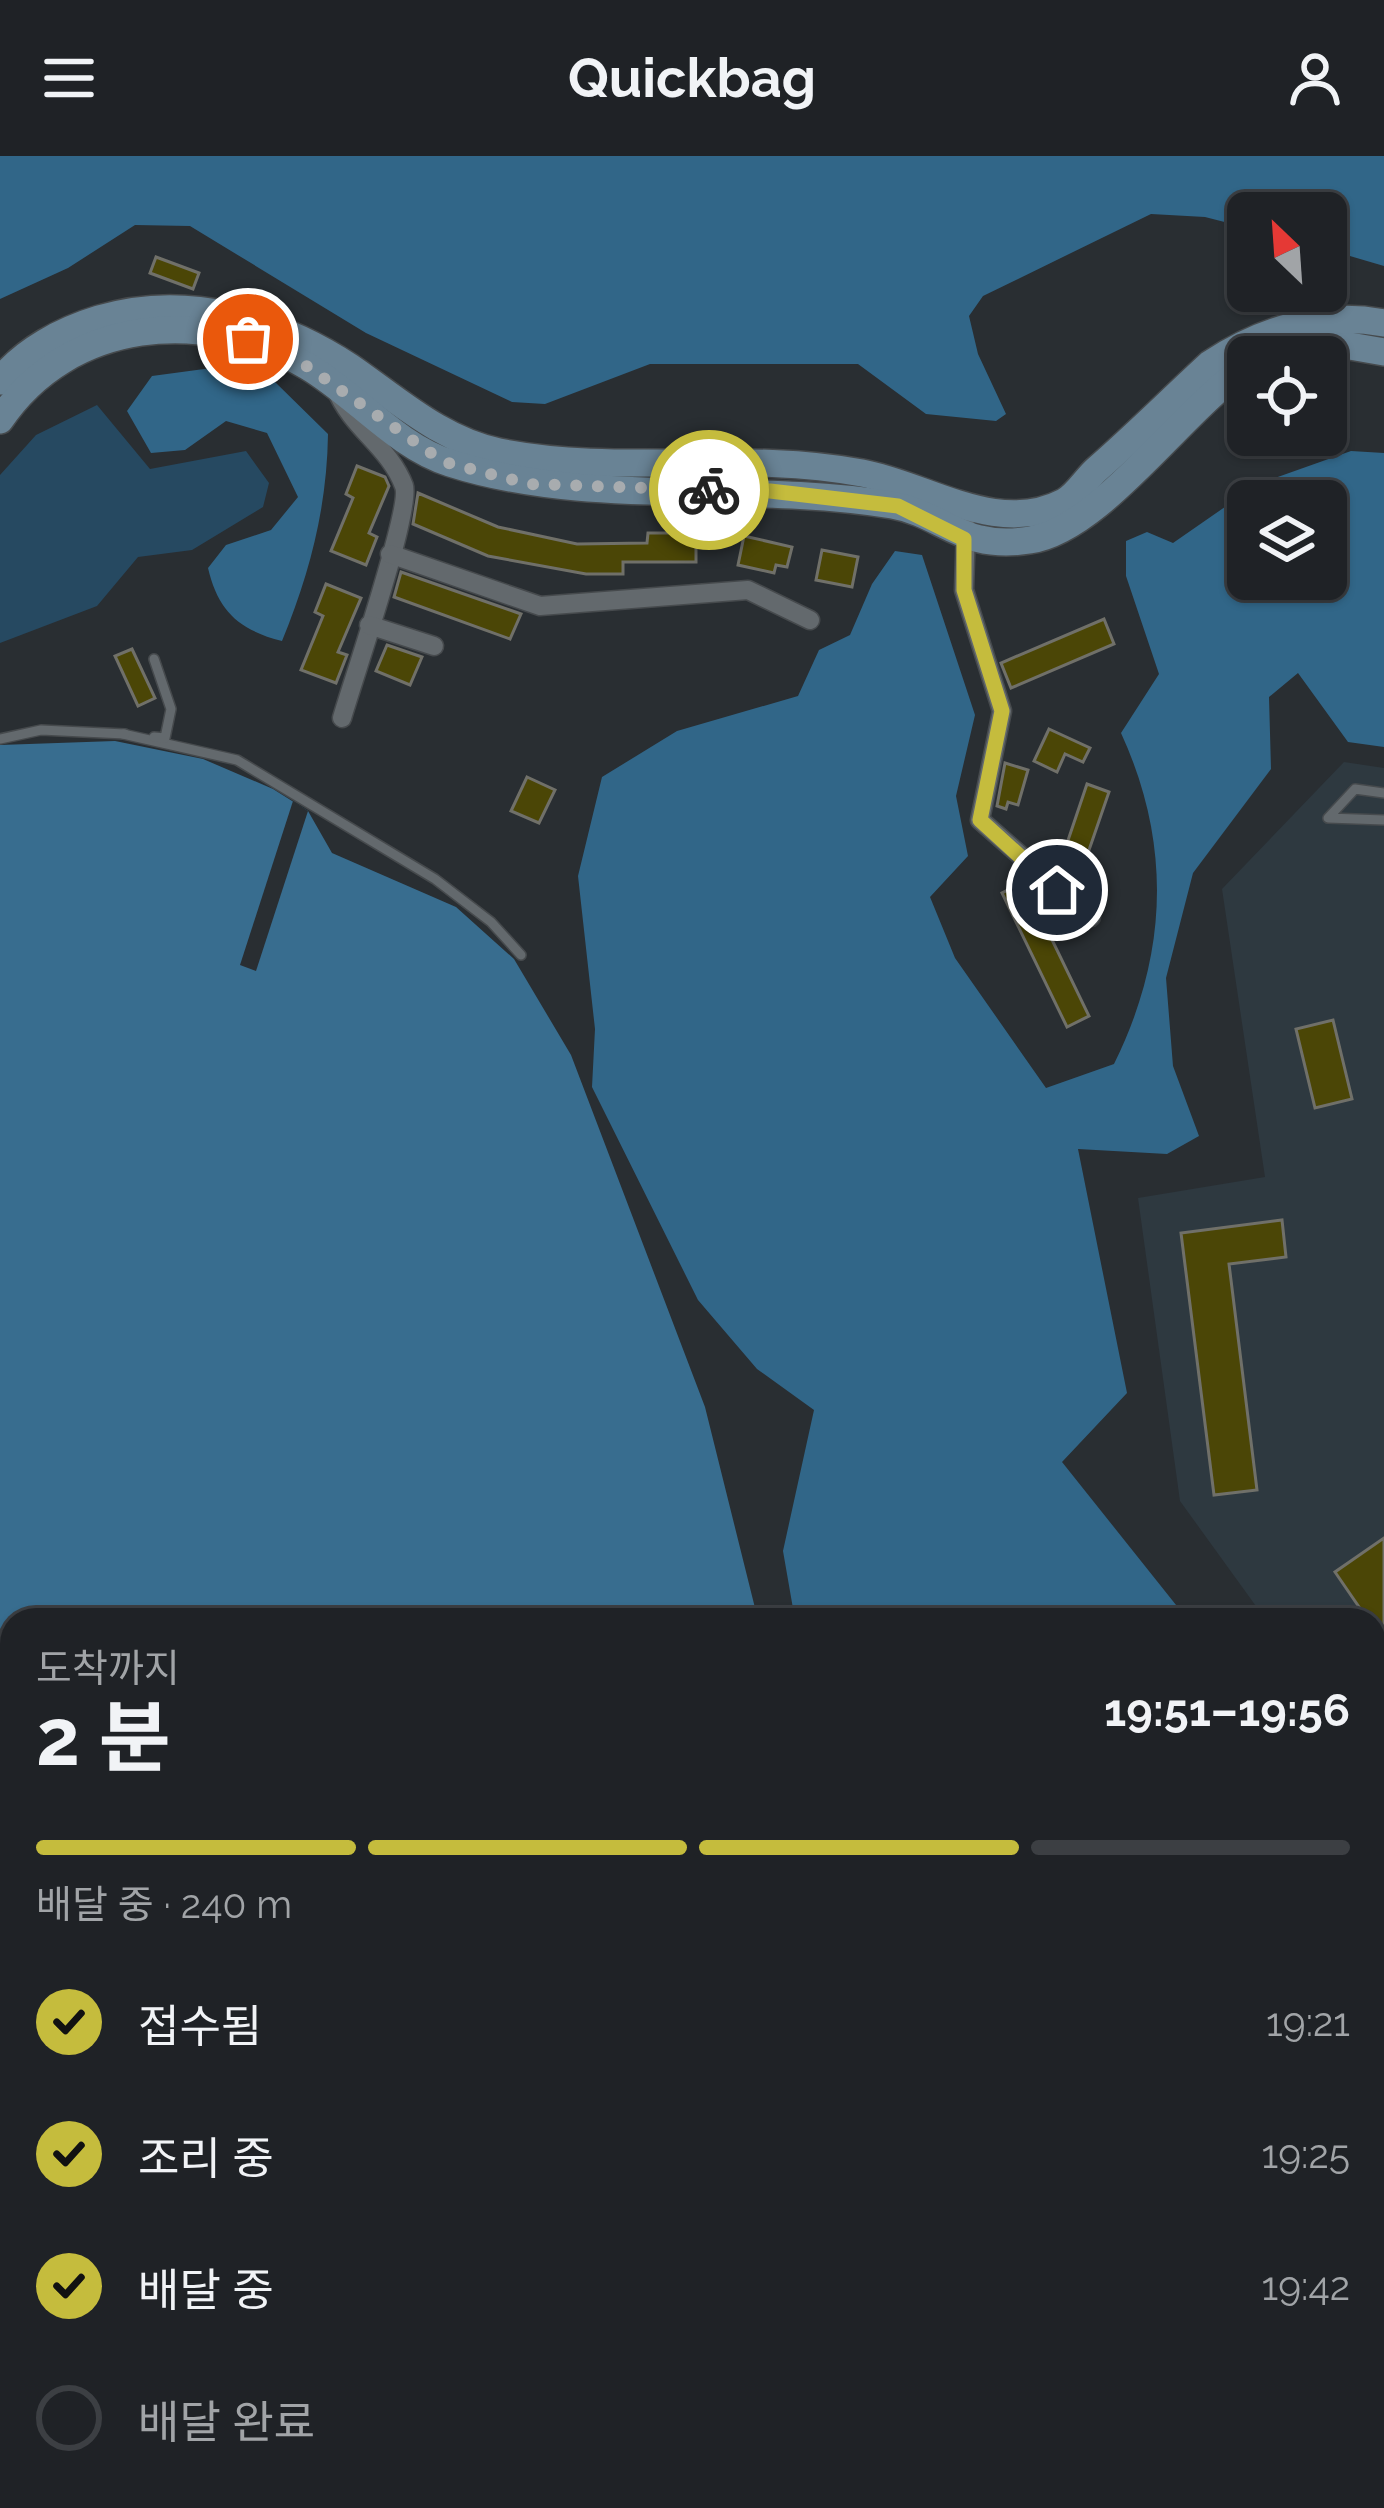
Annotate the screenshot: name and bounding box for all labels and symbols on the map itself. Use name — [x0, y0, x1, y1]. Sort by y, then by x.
north arrow — [1227, 192, 1347, 312]
pin — [197, 288, 299, 390]
courier — [649, 430, 769, 550]
pin — [1006, 839, 1108, 941]

